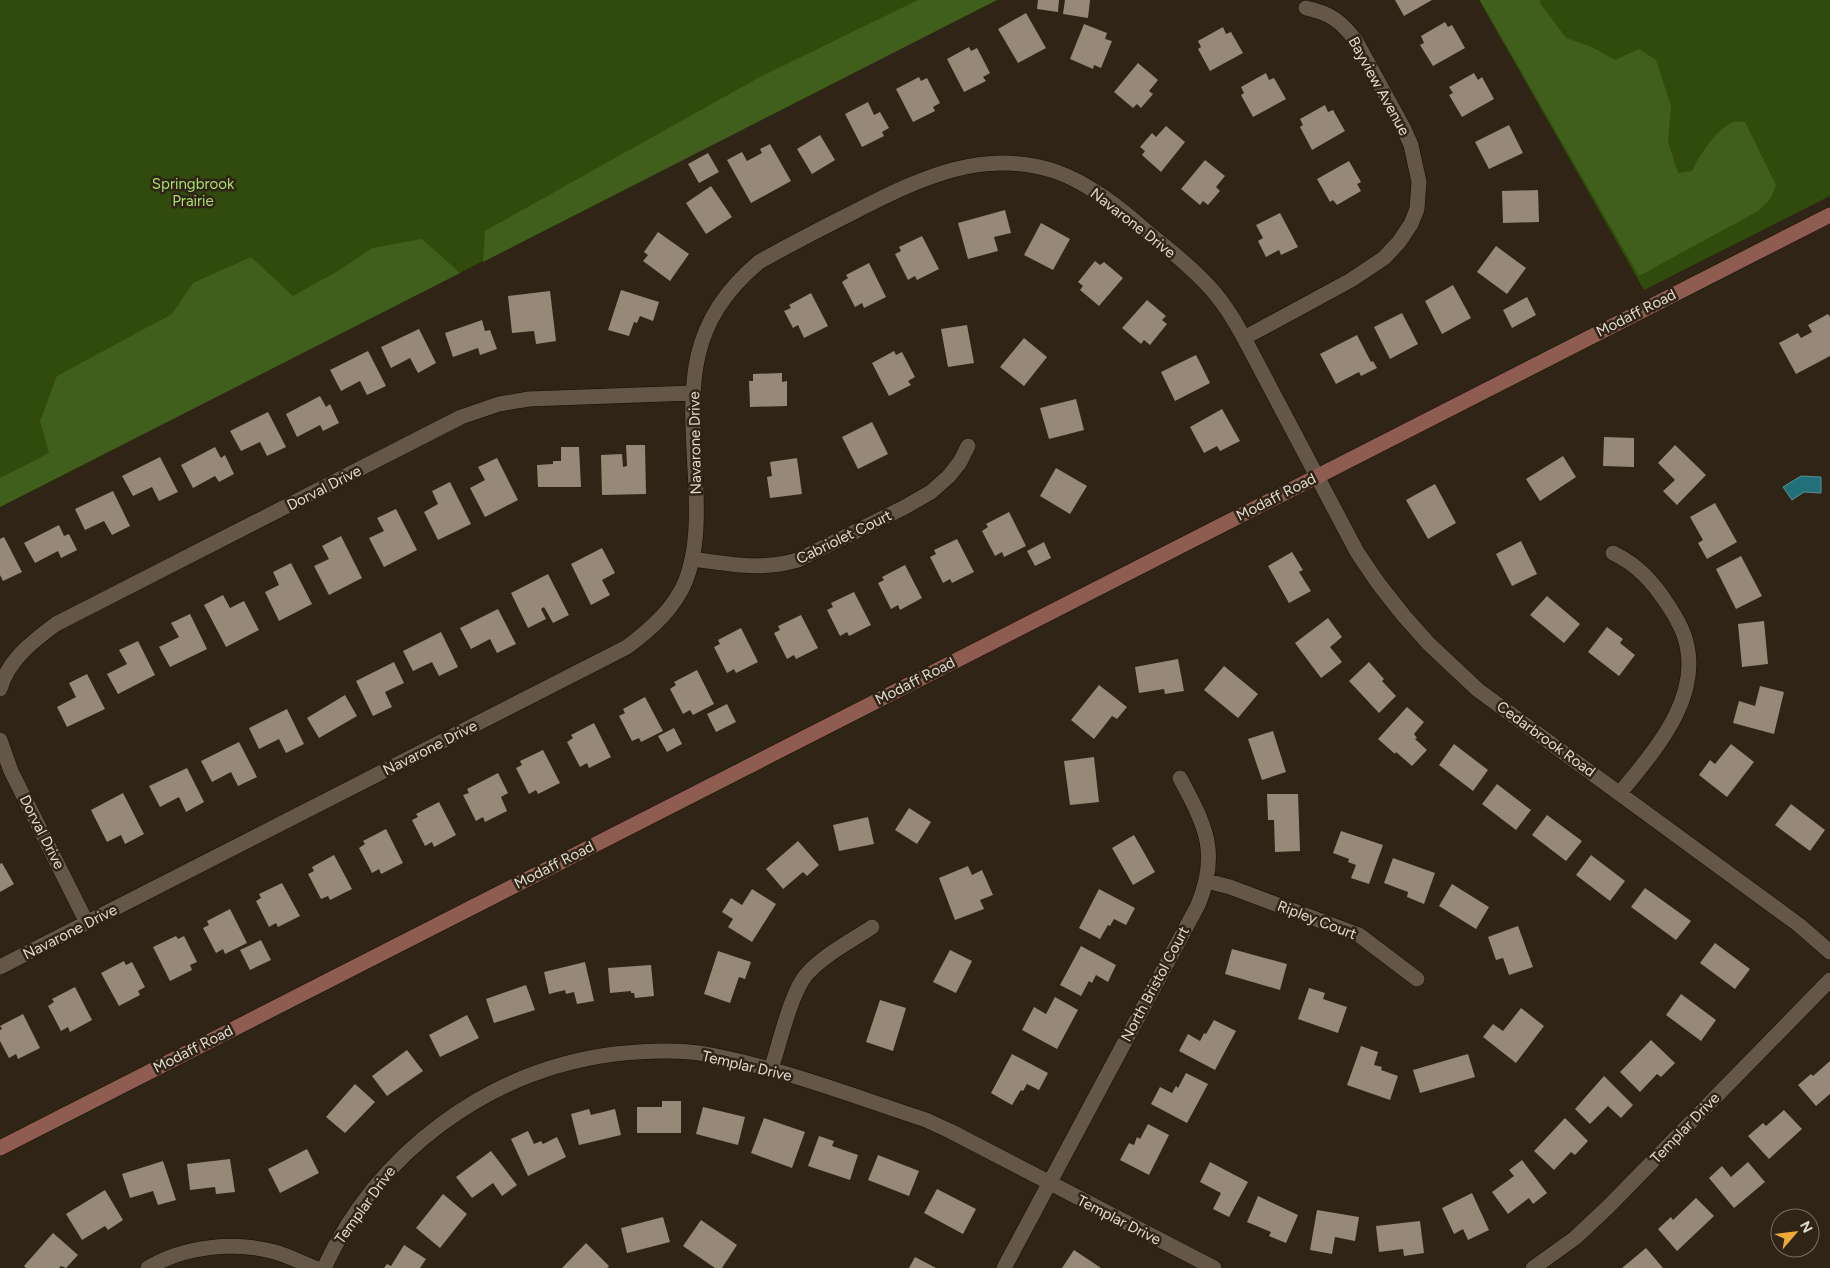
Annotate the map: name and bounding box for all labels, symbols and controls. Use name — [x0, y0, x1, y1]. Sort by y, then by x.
street label: Bayview Avenue — [1344, 34, 1414, 138]
park label: Springbrook Prairie — [152, 175, 235, 210]
street label: Navarone Drive — [1087, 184, 1179, 262]
street label: Modaff Road — [1593, 285, 1679, 341]
street label: Navarone Drive — [685, 391, 705, 495]
street label: Dorval Drive — [284, 462, 364, 514]
street label: Modaff Road — [1233, 469, 1319, 525]
street label: Cabriolet Court — [793, 506, 895, 568]
street label: Modaff Road — [872, 653, 958, 709]
street label: Cedarbrook Road — [1493, 697, 1599, 781]
street label: Navarone Drive — [380, 717, 480, 779]
street label: Dorval Drive — [16, 792, 68, 872]
street label: Modaff Road — [511, 837, 597, 893]
street label: Ripley Court — [1275, 897, 1359, 943]
street label: Navarone Drive — [20, 901, 120, 963]
street label: North Bristol Court — [1117, 923, 1193, 1045]
street label: Modaff Road — [150, 1021, 236, 1077]
street label: Templar Drive — [700, 1047, 794, 1085]
street label: Templar Drive — [1647, 1089, 1723, 1167]
street label: Templar Drive — [331, 1163, 399, 1247]
street label: Templar Drive — [1074, 1191, 1164, 1249]
north arrow — [1770, 1208, 1820, 1258]
text: N — [1796, 1218, 1816, 1236]

